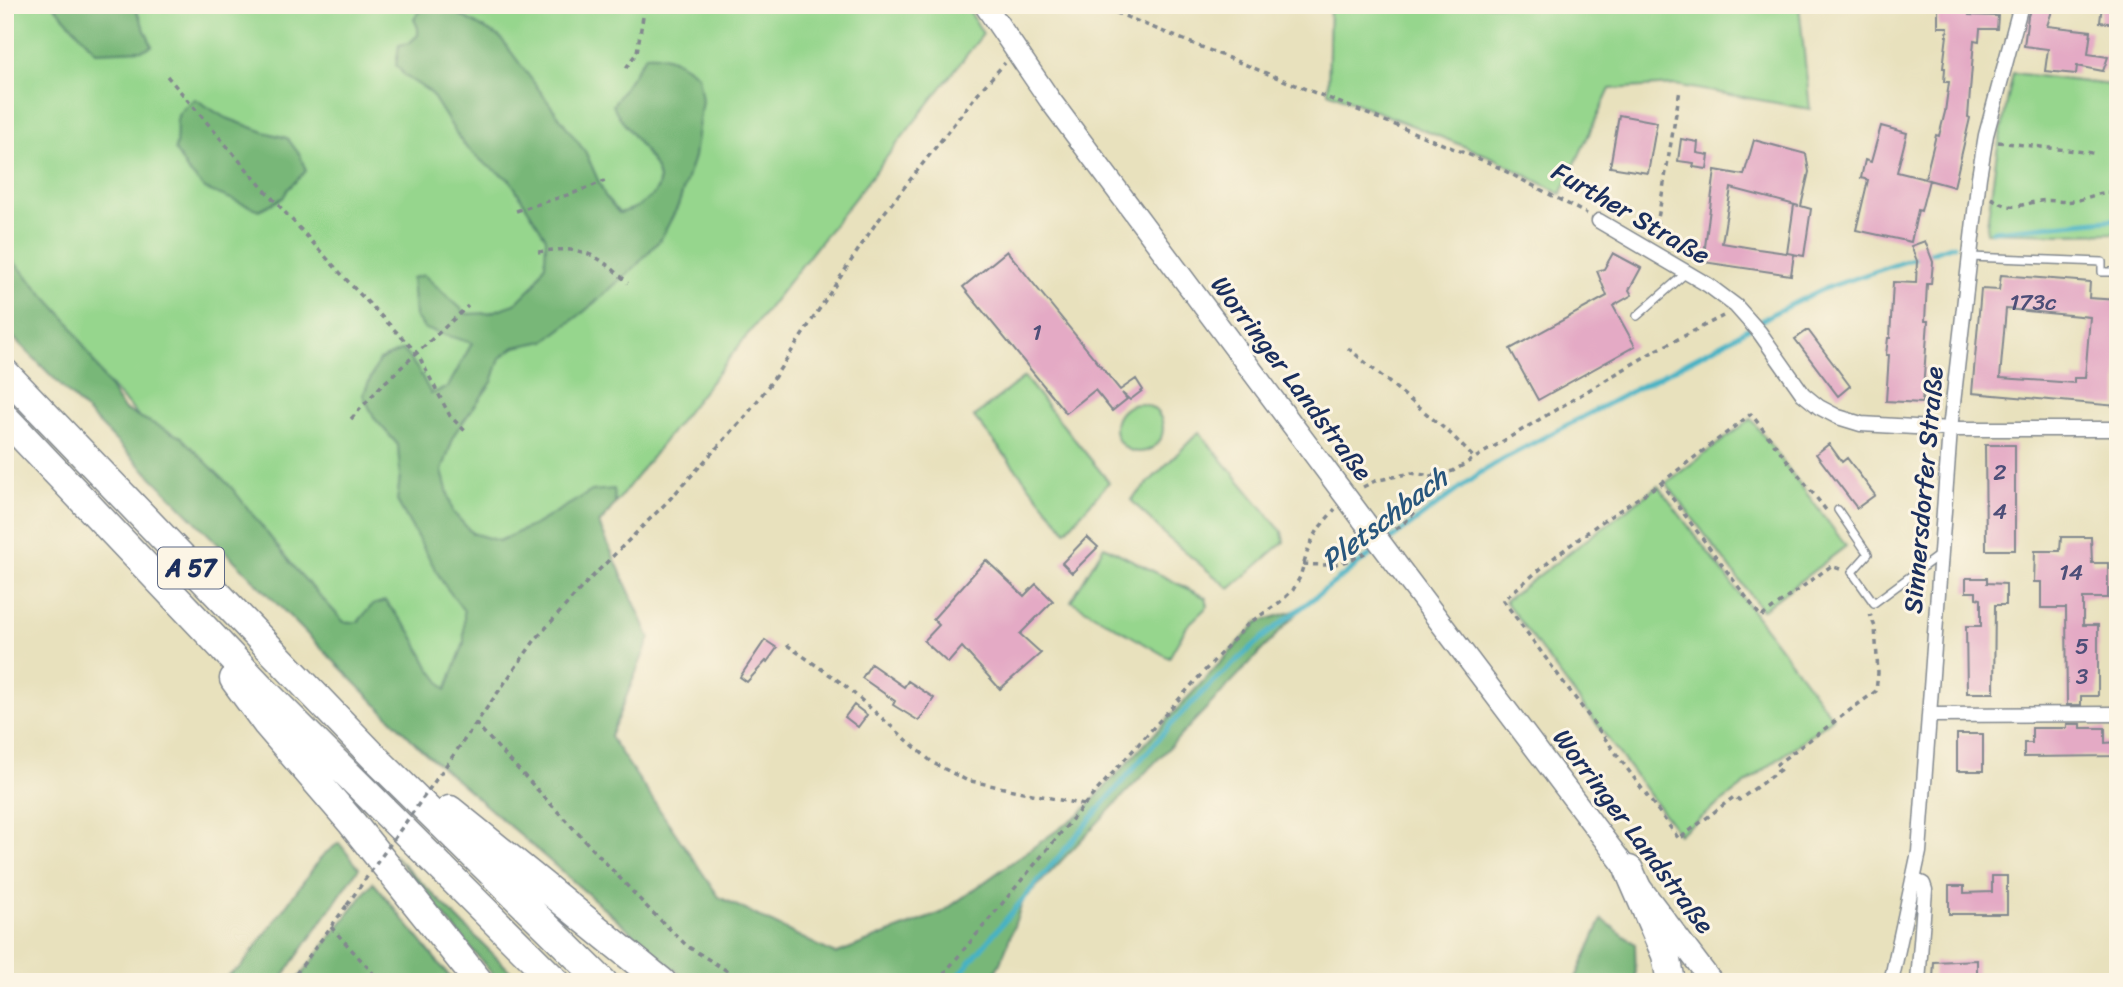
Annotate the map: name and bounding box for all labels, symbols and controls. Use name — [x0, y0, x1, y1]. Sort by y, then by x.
street label: Further Straße — [1543, 149, 1719, 277]
street label: Worringer Landstraße — [1199, 265, 1385, 491]
house number: 173c — [2009, 282, 2057, 323]
house number: 1 — [1032, 312, 1042, 353]
street label: Sinnersdorfer Straße — [1889, 364, 1957, 616]
house number: 2 — [1993, 452, 2007, 493]
water label: Pletschbach — [1310, 453, 1460, 584]
house number: 4 — [1993, 491, 2007, 532]
road number: A 57 — [158, 548, 224, 588]
house number: 14 — [2059, 552, 2083, 593]
house number: 5 — [2075, 626, 2089, 667]
house number: 3 — [2076, 656, 2089, 697]
street label: Worringer Landstraße — [1541, 718, 1727, 944]

